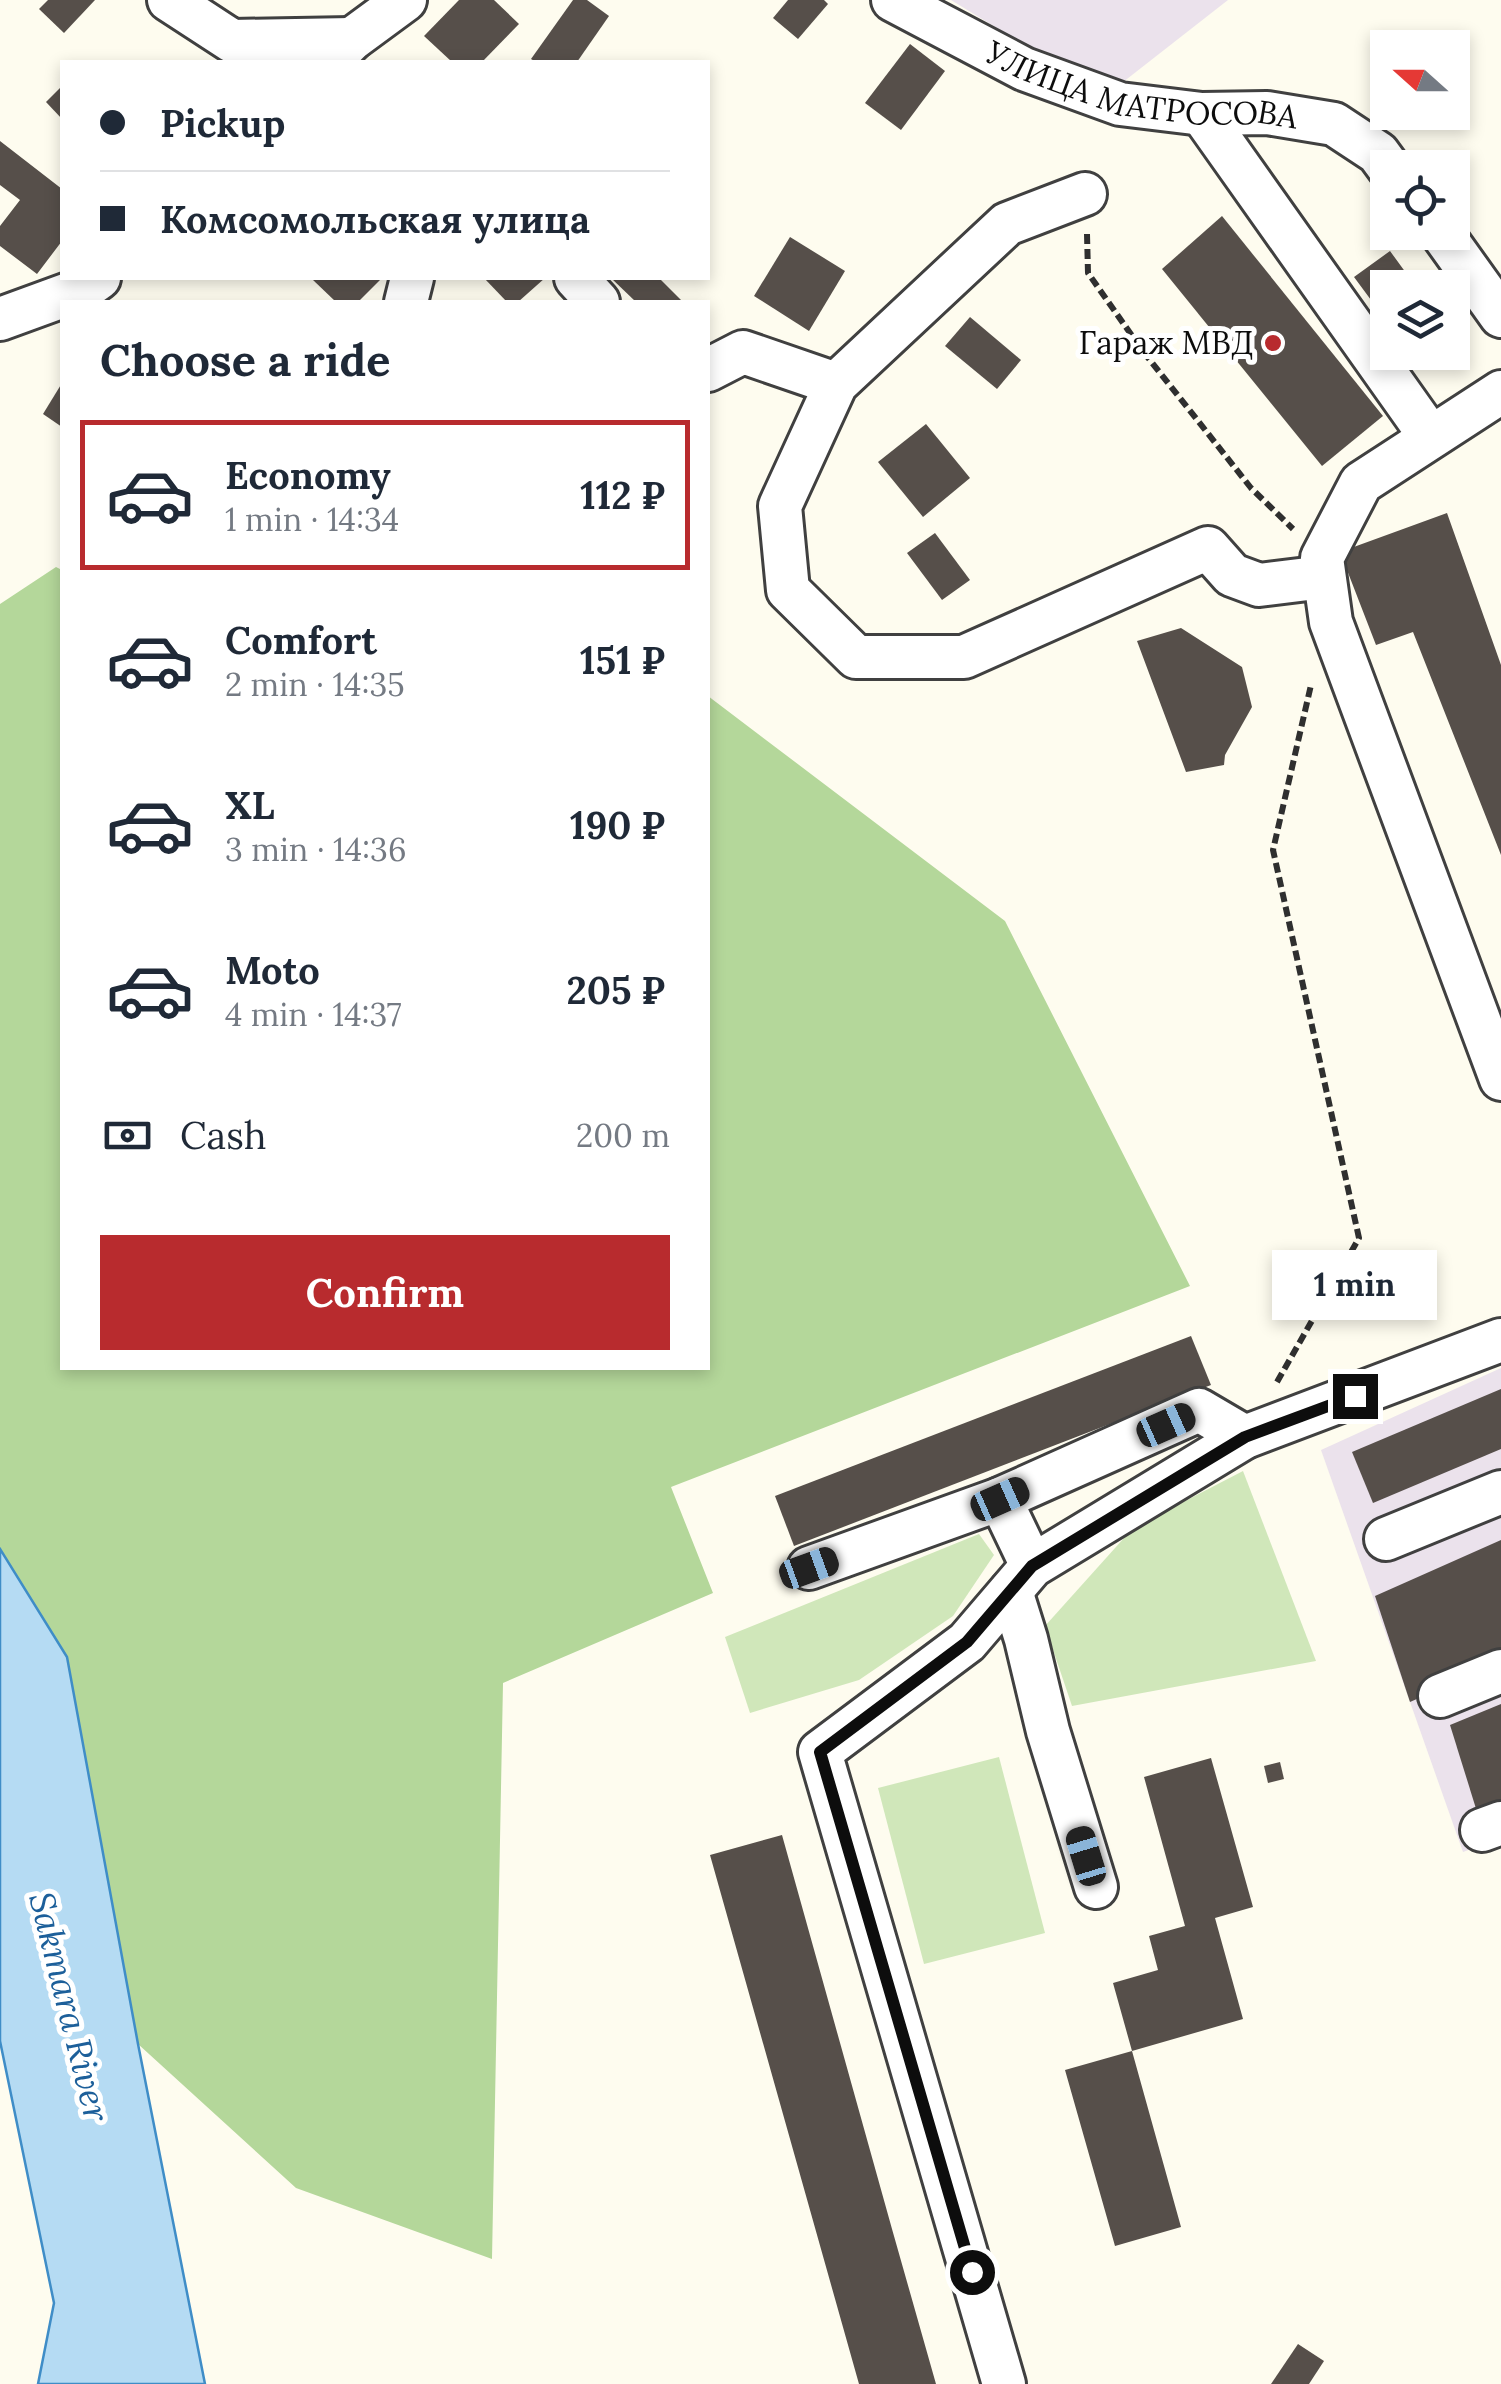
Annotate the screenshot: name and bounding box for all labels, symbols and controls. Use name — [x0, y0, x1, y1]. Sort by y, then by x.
north arrow — [1370, 30, 1470, 130]
map controls — [1370, 30, 1470, 370]
street label: УЛИЦА МАТРОСОВА — [978, 31, 1302, 138]
text: Pickup — [160, 99, 285, 147]
button: locate — [1370, 150, 1470, 250]
text: Комсомольская улица — [160, 195, 590, 243]
button: layers — [1370, 270, 1470, 370]
place label: Гараж МВД — [1079, 322, 1253, 363]
text: Choose a ride — [100, 331, 390, 388]
marker: Гараж МВД — [1262, 332, 1284, 354]
icon: car — [105, 450, 195, 540]
text: Economy — [225, 451, 391, 499]
text: 112 ₽ — [580, 471, 665, 519]
text: 1 min · 14:34 — [225, 499, 399, 540]
icon: car — [105, 615, 195, 705]
text: Comfort — [225, 616, 377, 664]
text: 151 ₽ — [580, 636, 665, 684]
text: 2 min · 14:35 — [225, 664, 405, 705]
icon: car — [105, 780, 195, 870]
text: XL — [225, 781, 275, 829]
text: 190 ₽ — [570, 801, 665, 849]
text: 3 min · 14:36 — [225, 829, 406, 870]
icon: car — [105, 945, 195, 1035]
text: Moto — [225, 946, 320, 994]
text: 205 ₽ — [567, 966, 665, 1014]
text: 4 min · 14:37 — [225, 994, 401, 1035]
icon: cash — [100, 1108, 155, 1163]
text: Cash — [180, 1111, 267, 1159]
text: 200 m — [576, 1115, 670, 1156]
button: Confirm — [100, 1235, 670, 1350]
callout: 1 min — [1272, 1251, 1438, 1321]
text: 1 min — [1314, 1264, 1395, 1305]
route end — [1333, 1374, 1378, 1419]
car — [1132, 1399, 1200, 1451]
car — [966, 1473, 1034, 1525]
car — [776, 1544, 842, 1592]
car — [1063, 1823, 1109, 1889]
water label: Sakmara River — [19, 1887, 120, 2126]
route start — [950, 2250, 995, 2295]

